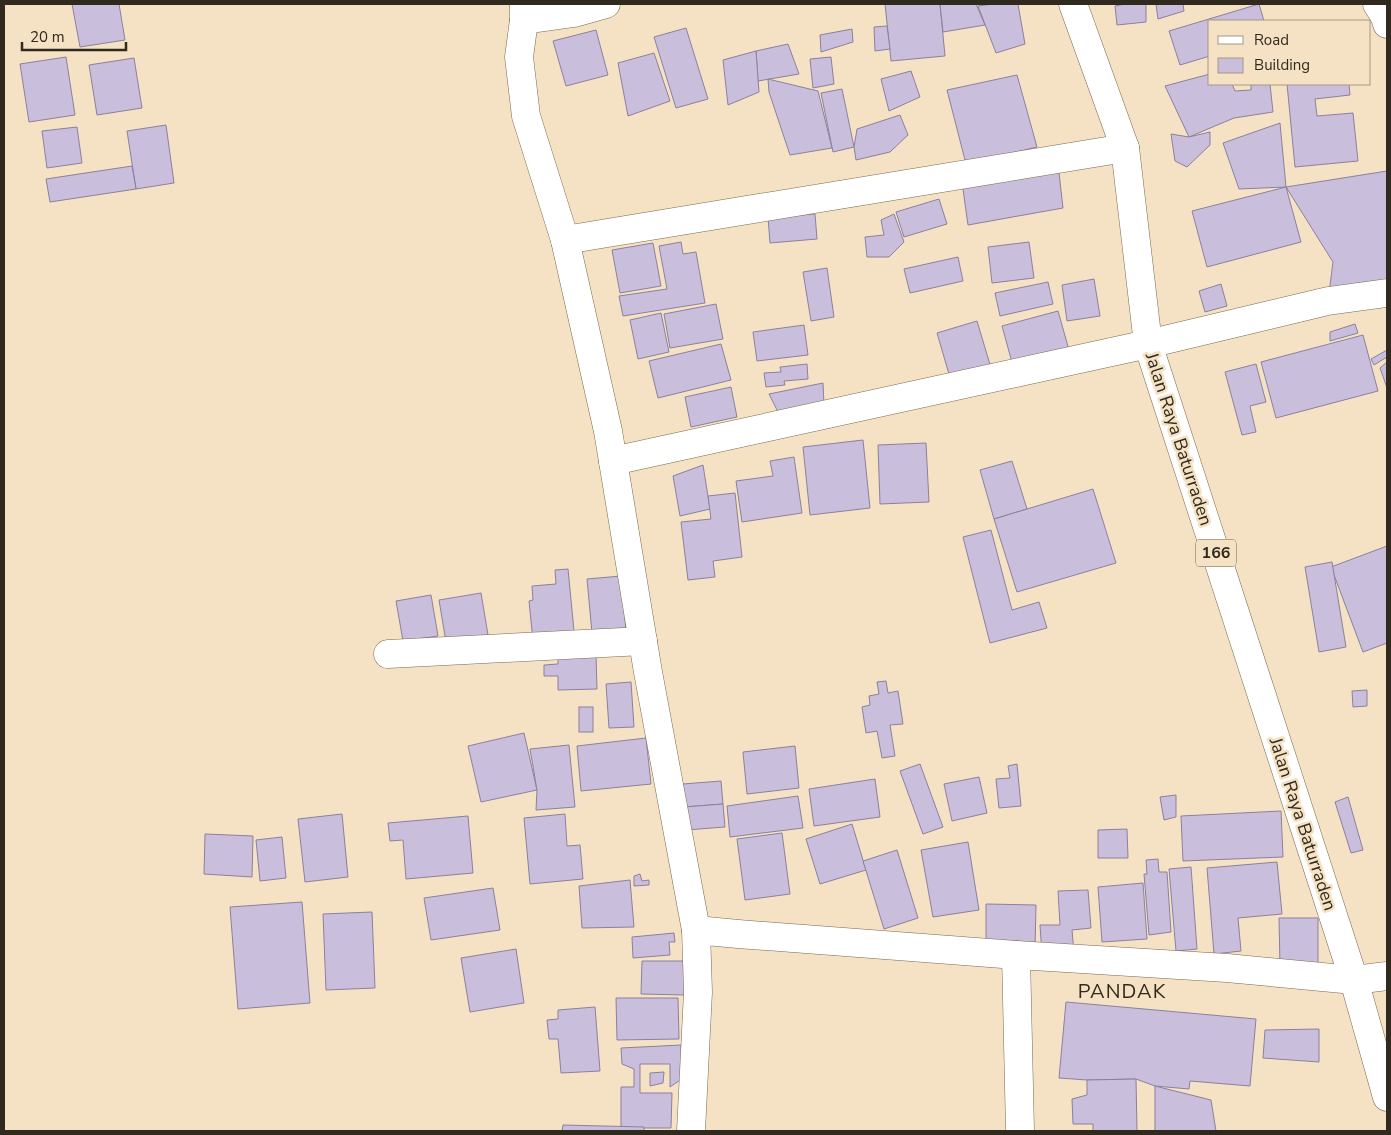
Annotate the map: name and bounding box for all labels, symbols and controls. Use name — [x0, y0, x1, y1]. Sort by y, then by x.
scale bar — [22, 20, 126, 52]
legend — [1208, 20, 1371, 85]
text: 20 m — [30, 27, 65, 47]
text: Road — [1254, 30, 1289, 50]
text: Building — [1254, 55, 1310, 75]
street label: Jalan Raya Baturraden — [1139, 348, 1218, 529]
road number: 166 — [1196, 540, 1236, 566]
street label: Jalan Raya Baturraden — [1263, 733, 1342, 914]
district label: PANDAK — [1078, 978, 1166, 1005]

